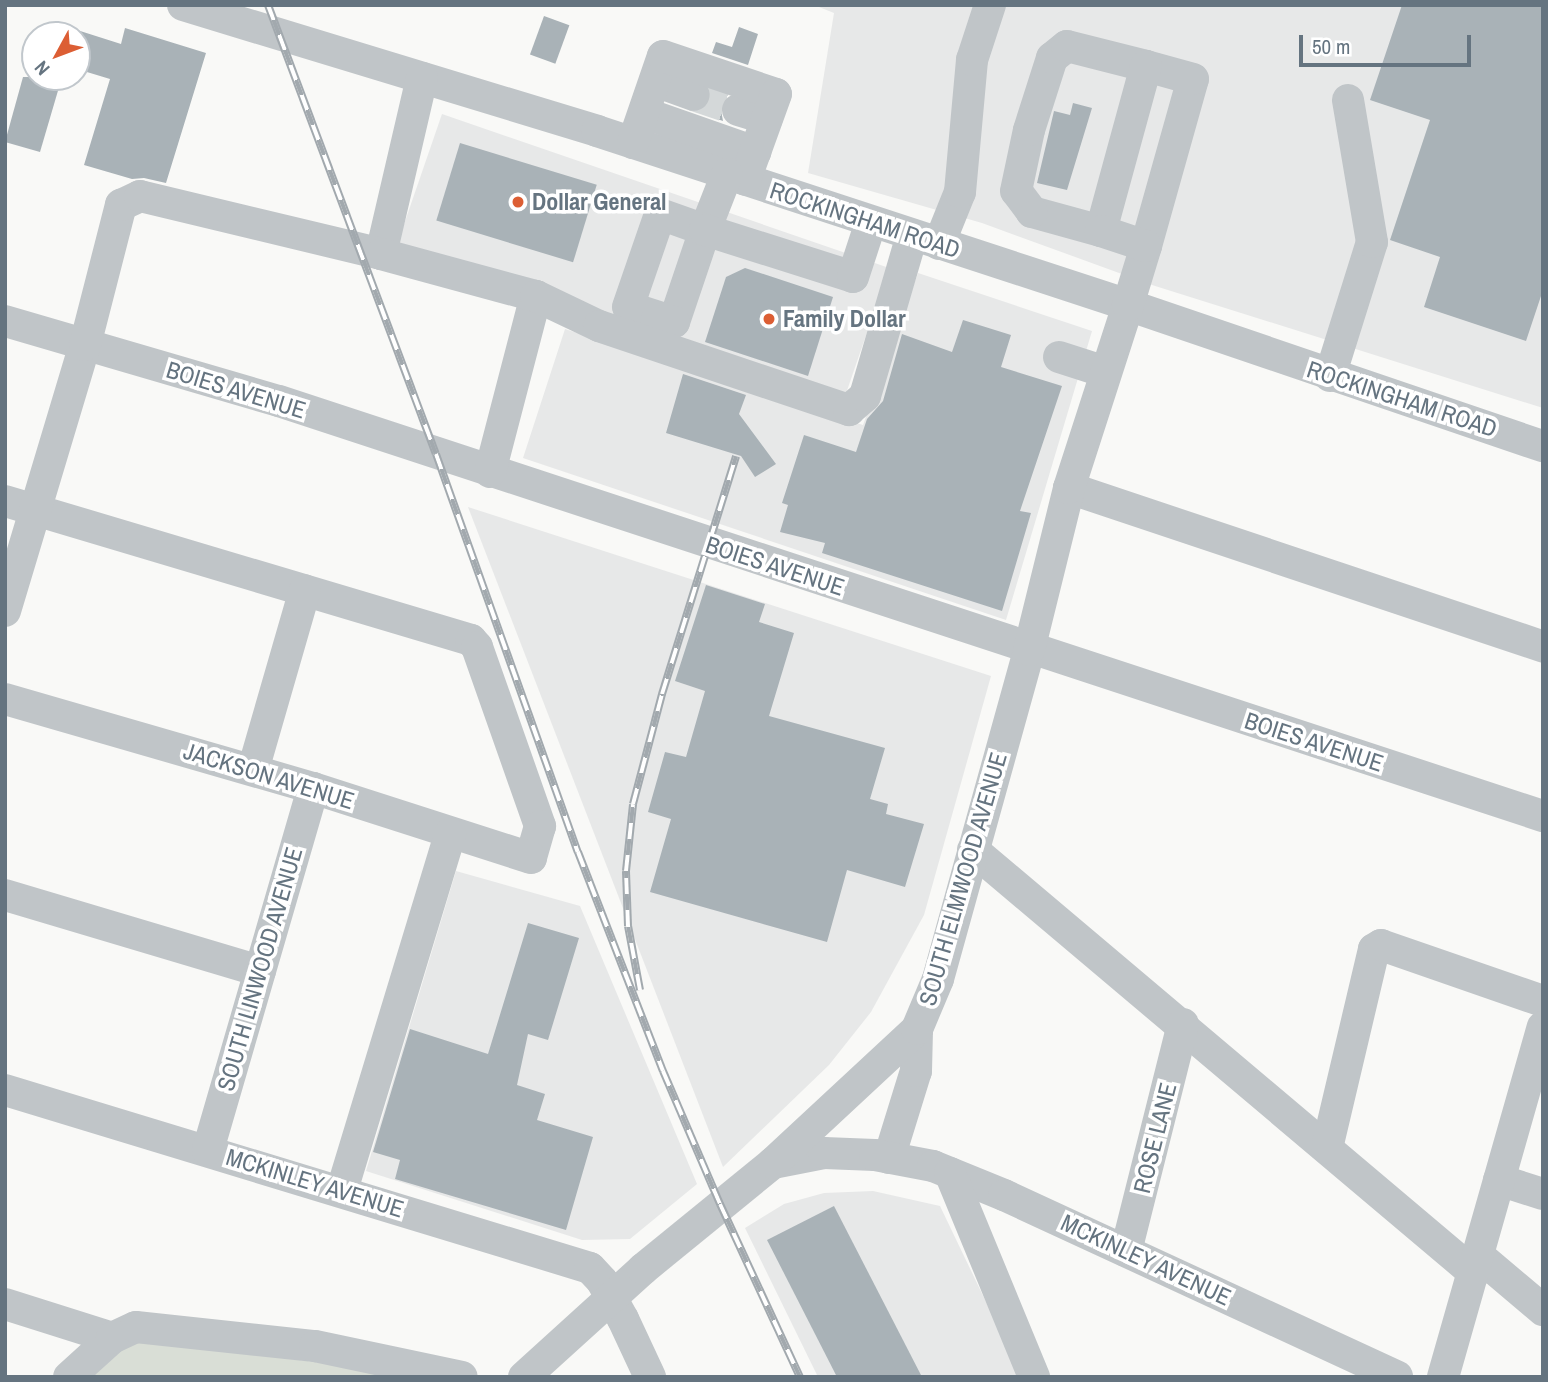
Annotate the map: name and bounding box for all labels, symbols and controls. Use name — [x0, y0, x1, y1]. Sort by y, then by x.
north arrow — [21, 21, 91, 91]
scale bar — [1303, 21, 1474, 65]
text: 50 m — [1312, 32, 1350, 61]
text: N — [28, 56, 55, 81]
street label: ROCKINGHAM ROAD — [766, 176, 964, 264]
place label: Dollar General — [532, 188, 667, 216]
marker: Dollar General — [510, 194, 526, 210]
place label: Family Dollar — [783, 305, 906, 333]
marker: Family Dollar — [761, 311, 777, 327]
street label: BOIES AVENUE — [162, 355, 310, 425]
street label: ROCKINGHAM ROAD — [1303, 355, 1501, 443]
street label: BOIES AVENUE — [702, 530, 848, 602]
street label: BOIES AVENUE — [1241, 706, 1387, 778]
street label: JACKSON AVENUE — [180, 736, 358, 816]
street label: SOUTH ELMWOOD AVENUE — [913, 749, 1013, 1009]
street label: SOUTH LINWOOD AVENUE — [211, 843, 309, 1095]
street label: ROSE LANE — [1127, 1080, 1183, 1196]
street label: MCKINLEY AVENUE — [222, 1142, 408, 1224]
street label: MCKINLEY AVENUE — [1056, 1208, 1236, 1312]

